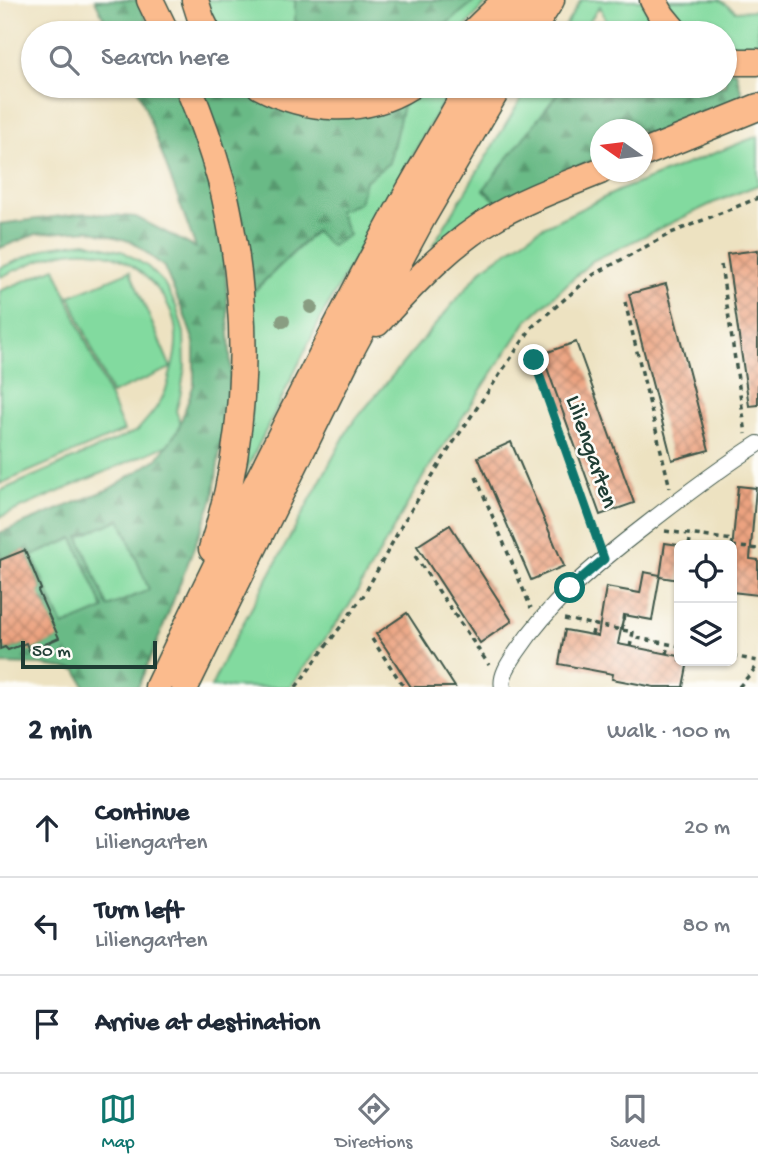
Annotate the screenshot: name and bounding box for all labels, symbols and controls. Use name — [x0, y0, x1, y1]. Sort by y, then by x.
search box — [21, 21, 737, 98]
icon: search — [45, 41, 83, 79]
text: Search here — [101, 44, 229, 75]
north arrow — [590, 119, 653, 182]
route end — [518, 344, 549, 375]
street label: Liliengarten — [557, 392, 623, 513]
map controls — [674, 540, 737, 666]
button: locate — [674, 540, 737, 603]
route start — [554, 572, 585, 603]
button: layers — [674, 603, 737, 666]
scale bar — [21, 638, 158, 670]
text: 50 m — [32, 641, 71, 664]
text: 2 min — [28, 715, 92, 750]
text: Walk · 100 m — [607, 719, 730, 746]
text: Continue — [95, 799, 189, 830]
icon: ahead — [28, 809, 66, 847]
text: 20 m — [684, 815, 730, 842]
text: Liliengarten — [95, 830, 207, 857]
text: Turn left — [95, 897, 183, 928]
icon: left — [28, 907, 66, 945]
text: 80 m — [683, 913, 730, 940]
text: Liliengarten — [95, 928, 207, 955]
icon: arrive — [28, 1005, 66, 1043]
text: Arrive at destination — [95, 1009, 320, 1040]
tab: Map — [99, 1090, 137, 1155]
tab: Directions — [335, 1090, 412, 1155]
tab: Saved — [610, 1090, 659, 1155]

